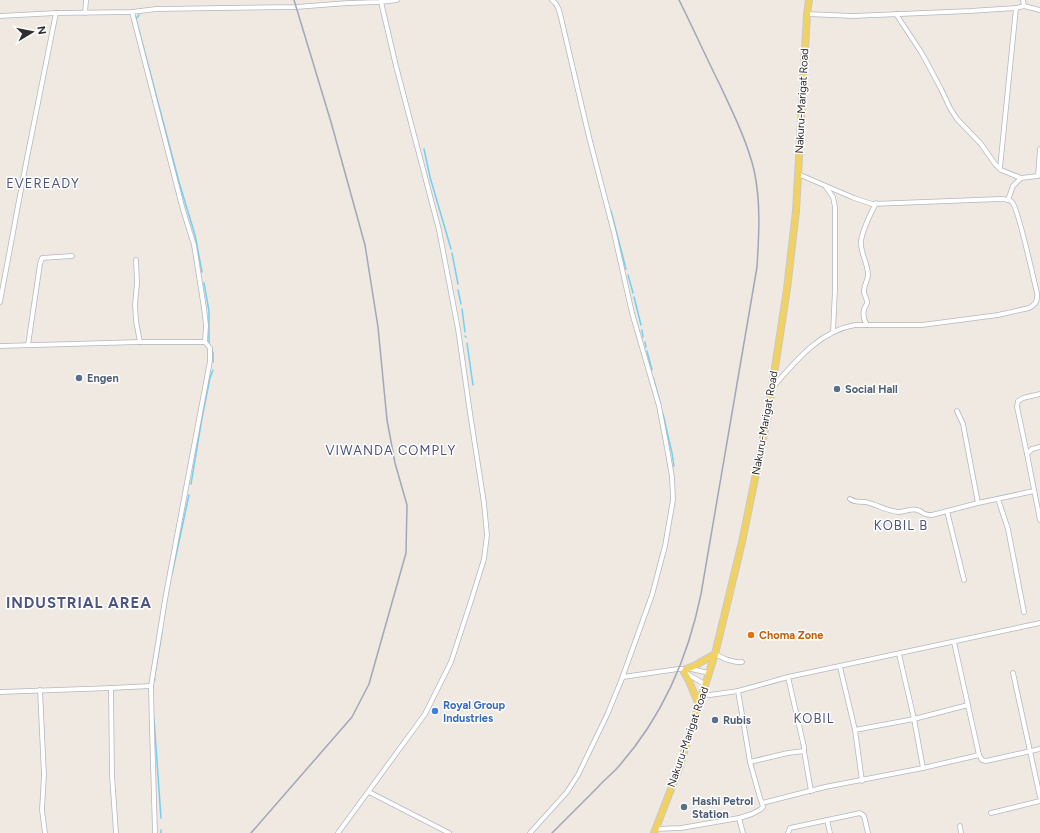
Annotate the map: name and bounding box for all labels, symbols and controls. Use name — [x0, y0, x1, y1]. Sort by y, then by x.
north arrow — [12, 12, 52, 52]
text: N — [34, 25, 48, 36]
street label: Nakuru-Marigat Road — [793, 48, 811, 154]
district label: EVEREADY — [6, 176, 80, 191]
street label: Nakuru-Marigat Road — [749, 370, 781, 476]
place label: Engen — [87, 372, 119, 385]
marker: Engen — [74, 373, 84, 383]
place label: Social Hall — [845, 383, 898, 396]
marker: Social Hall — [832, 384, 842, 394]
district label: VIWANDA COMPLY — [326, 443, 456, 458]
district label: KOBIL B — [874, 518, 928, 533]
district label: INDUSTRIAL AREA — [6, 594, 152, 612]
place label: Choma Zone — [759, 629, 823, 642]
marker: Choma Zone — [746, 630, 756, 640]
street label: Nakuru-Marigat Road — [665, 685, 711, 789]
place label: Royal Group Industries — [443, 699, 506, 725]
marker: Royal Group Industries — [430, 706, 440, 716]
district label: KOBIL — [793, 711, 835, 726]
place label: Rubis — [723, 714, 751, 727]
marker: Rubis — [710, 715, 720, 725]
place label: Hashi Petrol Station — [692, 795, 754, 821]
marker: Hashi Petrol Station — [679, 802, 689, 812]

